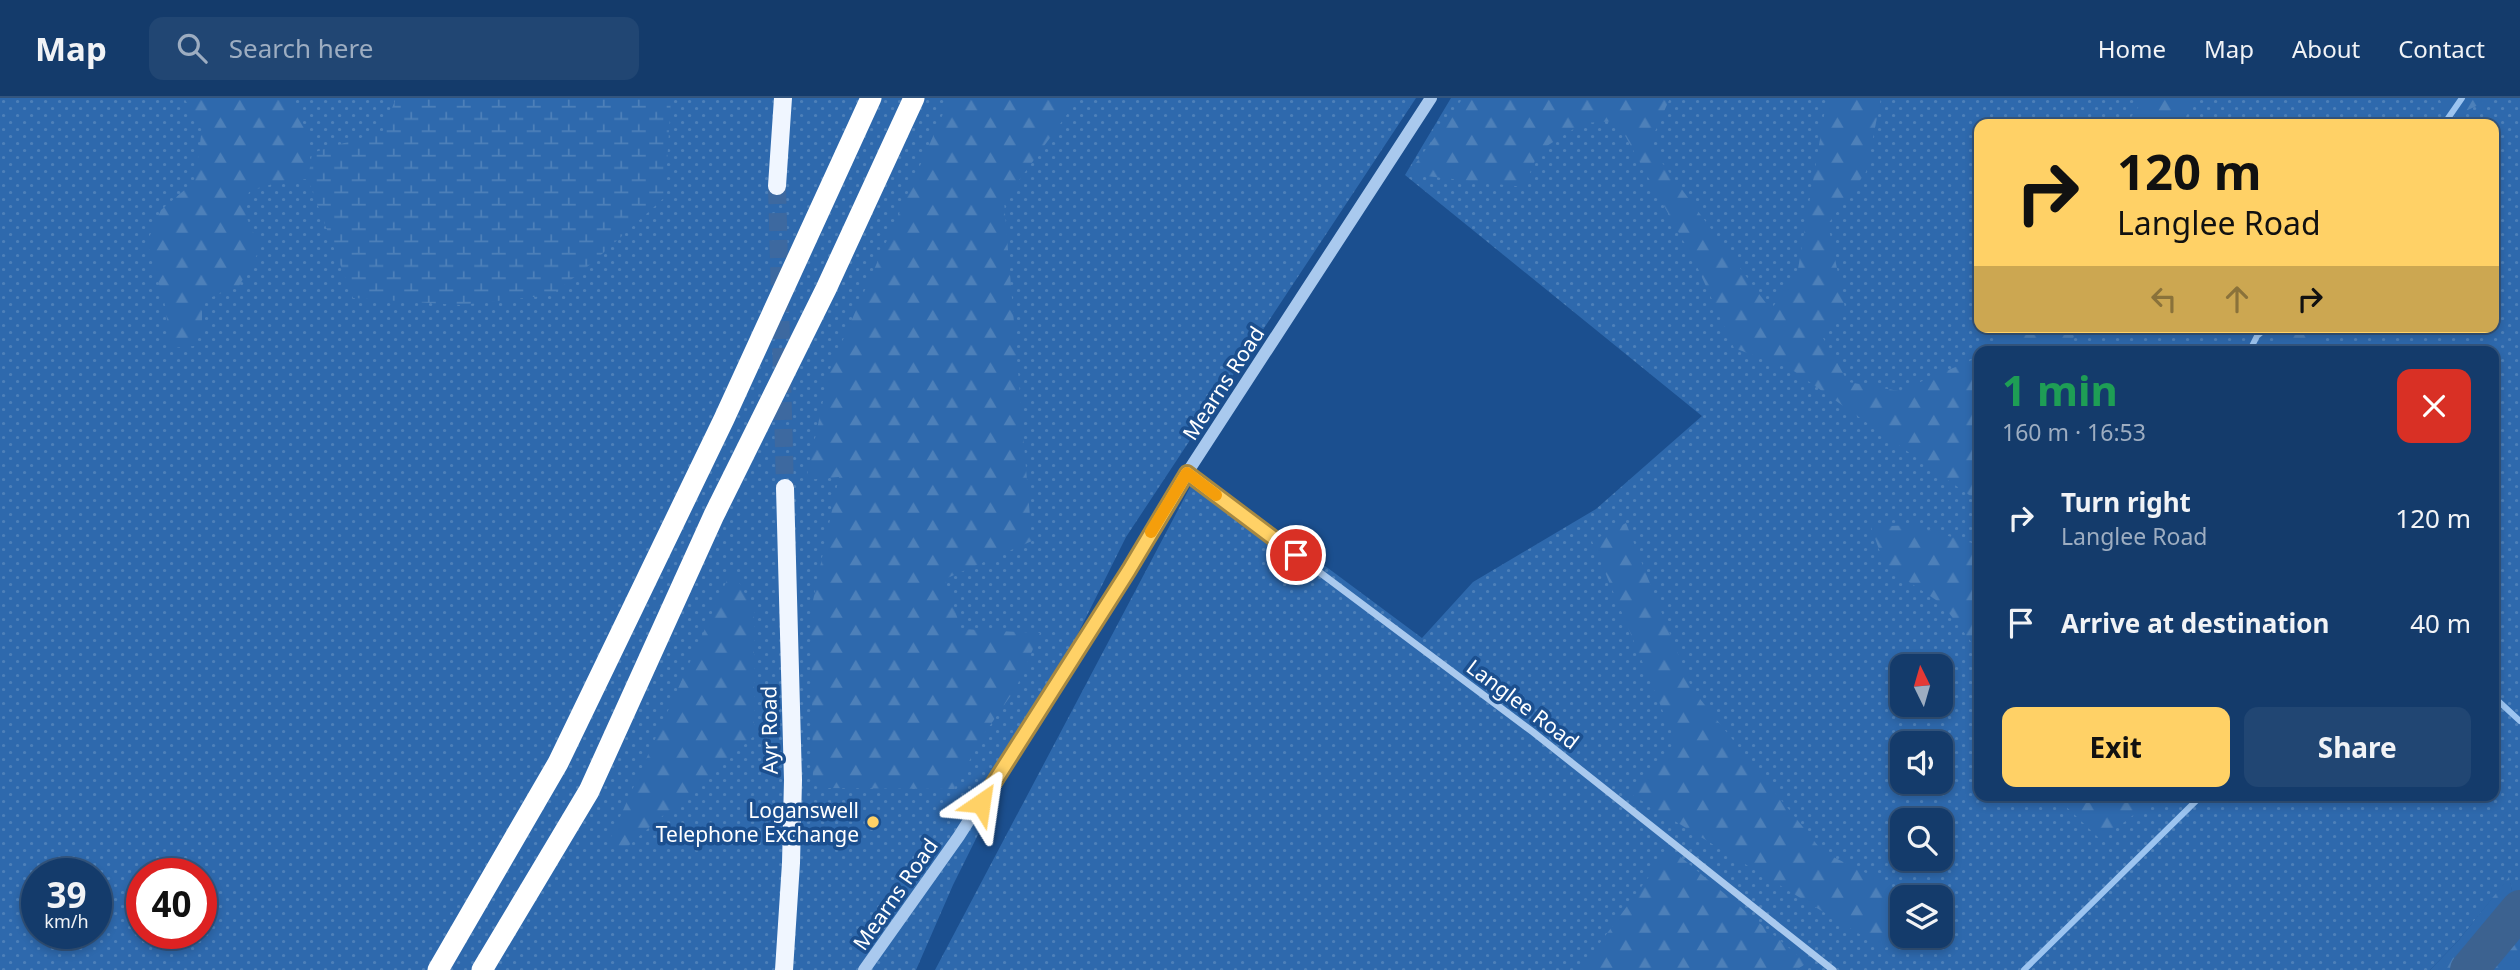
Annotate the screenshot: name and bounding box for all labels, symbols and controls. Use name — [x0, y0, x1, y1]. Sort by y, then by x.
search box — [149, 17, 639, 80]
text: Map — [35, 26, 107, 71]
icon: search — [173, 29, 211, 67]
text: Search here — [229, 30, 373, 66]
text: Home — [2098, 32, 2166, 65]
text: Map — [2204, 32, 2254, 65]
text: About — [2292, 32, 2360, 65]
text: Contact — [2398, 32, 2485, 65]
text: 120 m — [2117, 138, 2262, 204]
icon: right — [2002, 147, 2093, 238]
text: Langlee Road — [2117, 201, 2321, 244]
icon: left — [2145, 280, 2183, 318]
icon: ahead — [2218, 280, 2256, 318]
icon: right — [2291, 280, 2329, 318]
street label: Mearns Road — [1176, 321, 1270, 445]
text: 1 min — [2002, 361, 2118, 418]
button: close — [2397, 369, 2471, 443]
text: 160 m · 16:53 — [2002, 416, 2146, 448]
text: Turn right — [2061, 484, 2191, 520]
icon: right — [2002, 499, 2040, 537]
text: 120 m — [2395, 500, 2471, 536]
text: Langlee Road — [2061, 520, 2207, 552]
pin — [1266, 525, 1326, 585]
icon: arrive — [1277, 536, 1315, 574]
icon: arrive — [2002, 604, 2040, 642]
text: Arrive at destination — [2061, 605, 2330, 641]
text: 40 m — [2410, 605, 2471, 641]
street label: Langlee Road — [1461, 653, 1585, 755]
north arrow — [1890, 654, 1953, 718]
map controls — [1890, 654, 1953, 948]
street label: Ayr Road — [754, 685, 784, 775]
button: Exit — [2002, 707, 2230, 787]
button: Share — [2244, 707, 2471, 787]
button: sound — [1890, 731, 1953, 794]
position arrow — [944, 766, 1018, 840]
place label: Loganswell Telephone Exchange — [656, 796, 859, 848]
button: search — [1890, 808, 1953, 871]
marker: Loganswell Telephone Exchange — [865, 814, 881, 830]
street label: Mearns Road — [846, 833, 944, 955]
speed limit sign: 40 — [126, 858, 217, 949]
text: 39 — [46, 871, 87, 918]
button: layers — [1890, 885, 1953, 948]
text: km/h — [44, 909, 89, 933]

